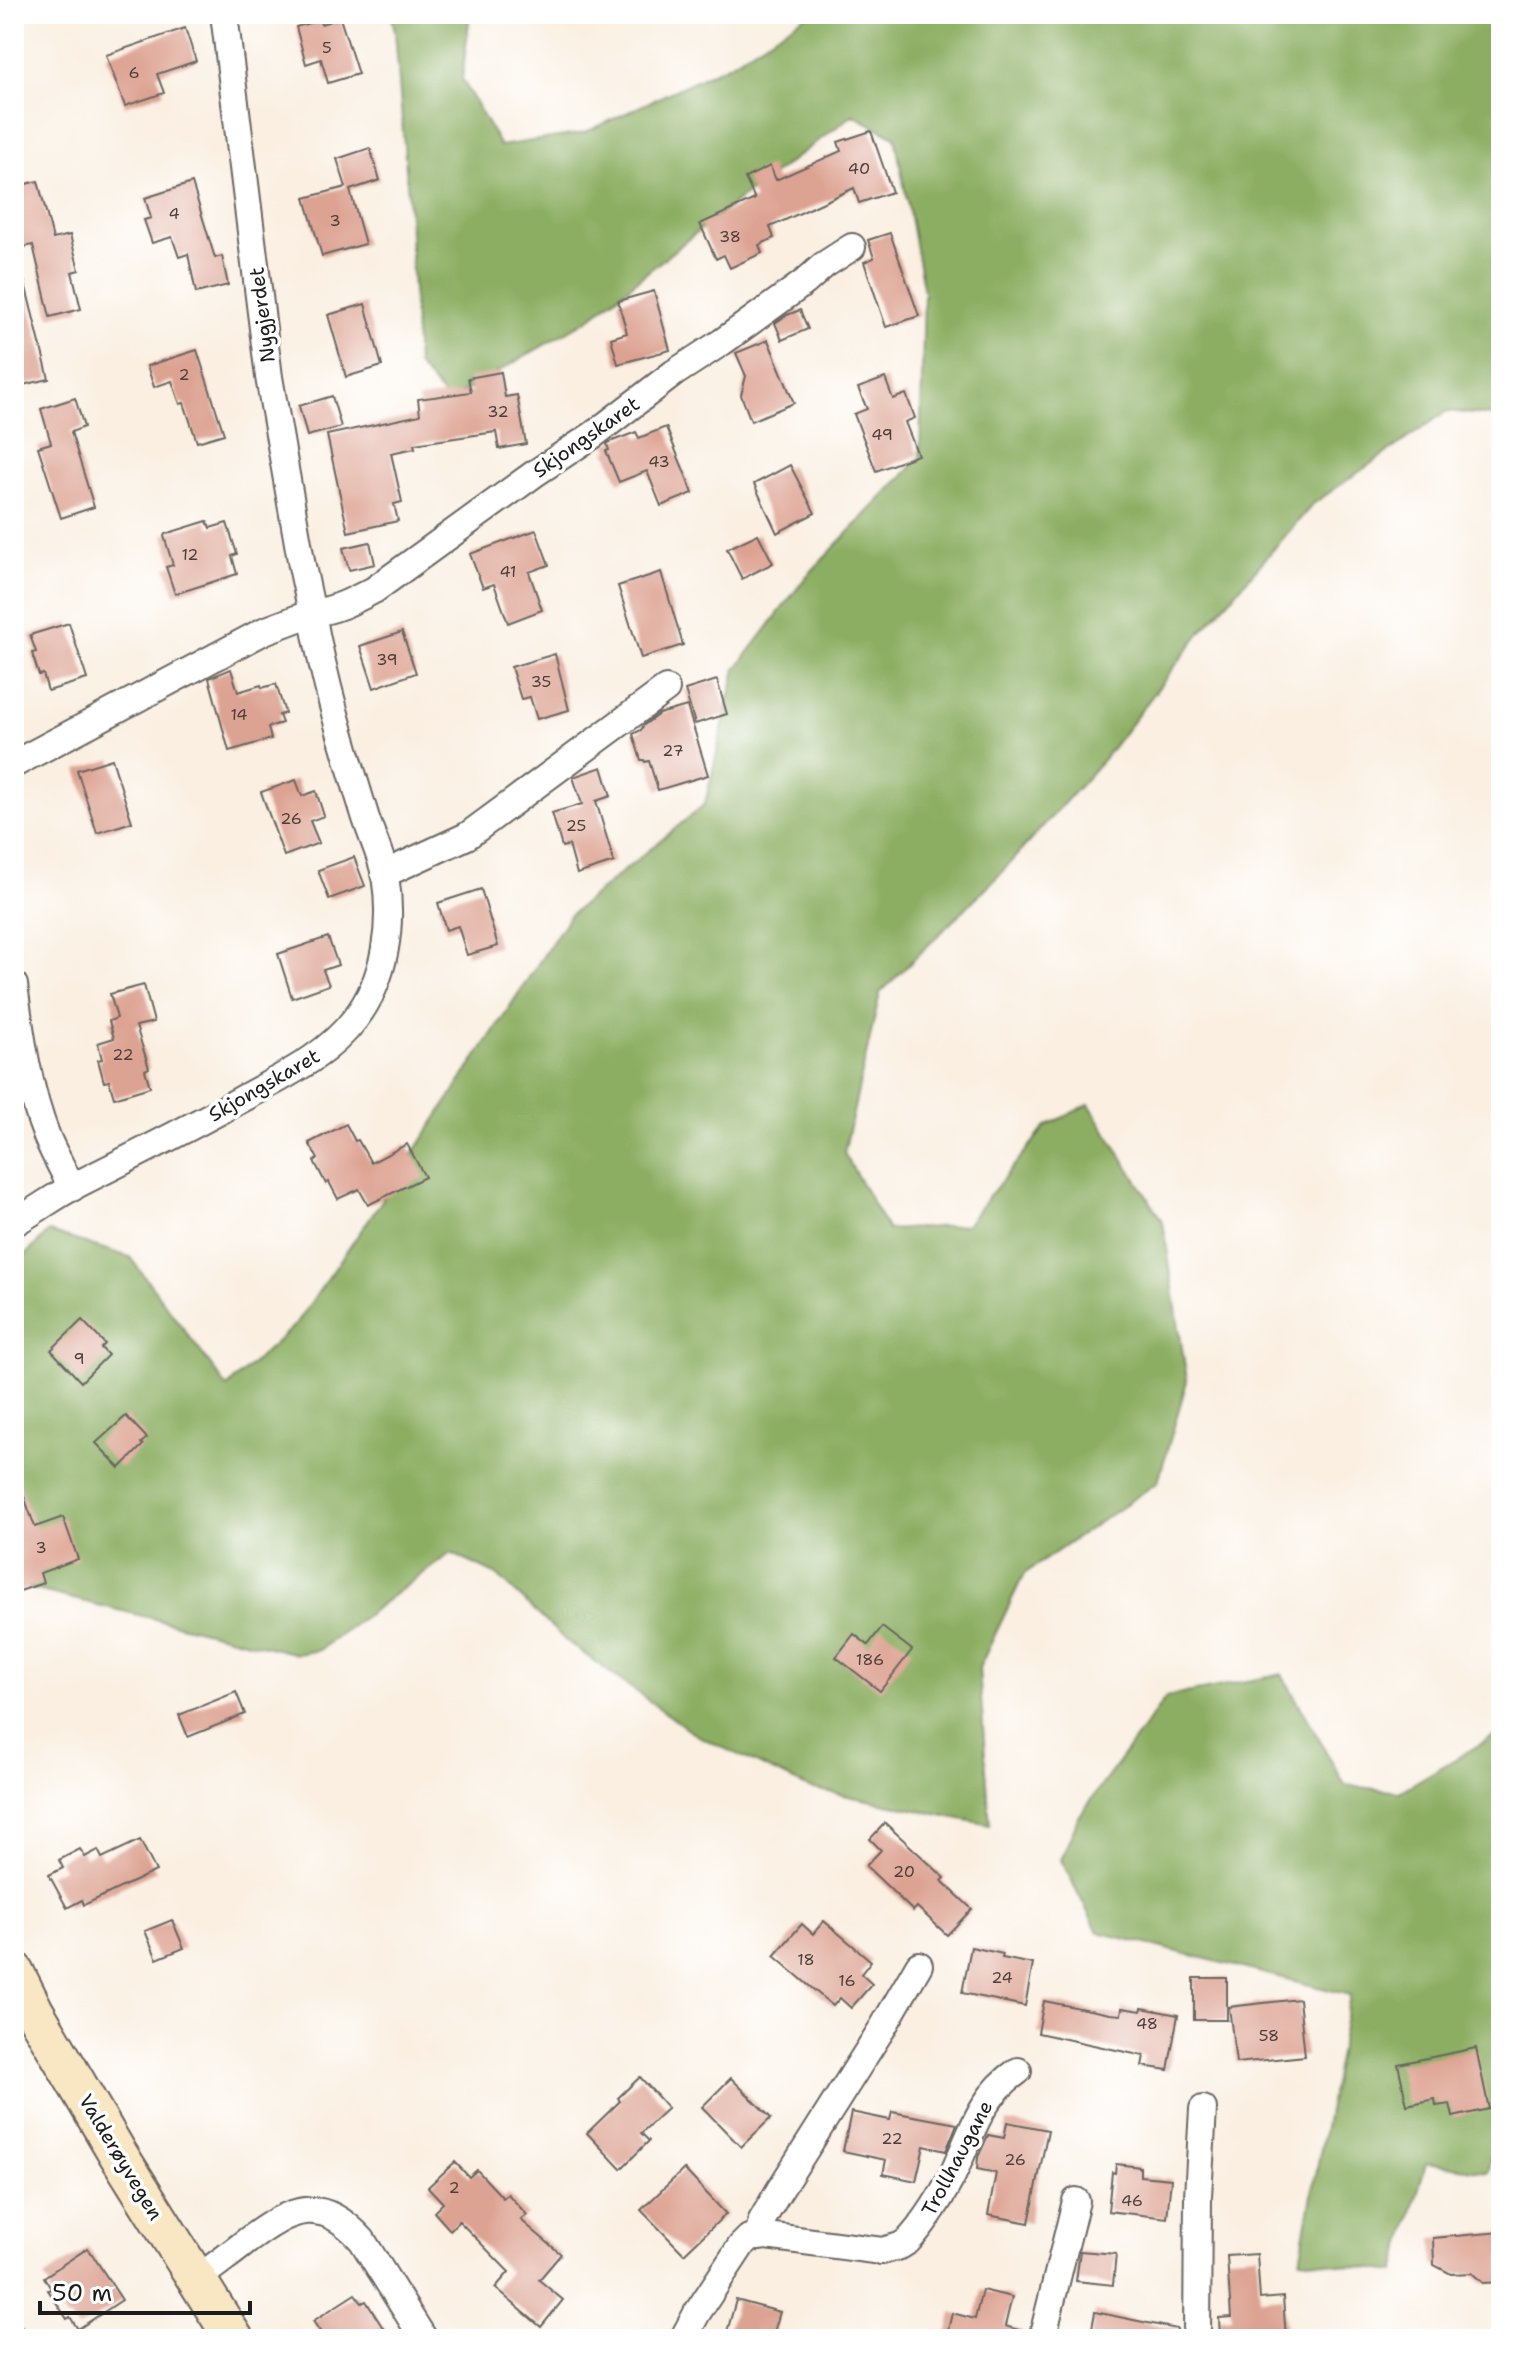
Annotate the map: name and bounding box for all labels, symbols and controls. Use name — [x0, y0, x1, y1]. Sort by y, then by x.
house number: 5 — [322, 37, 332, 58]
house number: 6 — [128, 62, 140, 83]
house number: 40 — [848, 158, 870, 179]
house number: 4 — [168, 203, 180, 224]
house number: 3 — [329, 210, 341, 231]
house number: 38 — [719, 226, 741, 247]
street label: Nygjerdet — [243, 266, 281, 364]
house number: 2 — [178, 364, 190, 385]
street label: Skjongskaret — [528, 391, 644, 483]
house number: 32 — [487, 401, 509, 422]
house number: 49 — [871, 424, 893, 445]
house number: 43 — [648, 451, 670, 472]
house number: 12 — [181, 544, 199, 565]
house number: 41 — [499, 561, 517, 582]
house number: 39 — [376, 649, 398, 670]
house number: 35 — [531, 671, 551, 692]
house number: 14 — [230, 704, 248, 725]
house number: 27 — [662, 740, 684, 761]
house number: 26 — [280, 808, 302, 829]
house number: 25 — [566, 815, 586, 836]
street label: Skjongskaret — [204, 1043, 324, 1127]
house number: 22 — [112, 1044, 134, 1065]
house number: 9 — [73, 1348, 85, 1369]
house number: 3 — [35, 1537, 47, 1558]
house number: 186 — [856, 1649, 884, 1670]
house number: 20 — [893, 1861, 915, 1882]
house number: 18 — [797, 1949, 815, 1970]
house number: 24 — [991, 1967, 1013, 1988]
house number: 16 — [838, 1970, 856, 1991]
house number: 48 — [1136, 2013, 1158, 2034]
house number: 58 — [1259, 2025, 1279, 2046]
street label: Valderøyvegen — [73, 2089, 169, 2225]
street label: Trollhaugane — [916, 2096, 998, 2220]
house number: 22 — [881, 2128, 903, 2149]
house number: 26 — [1004, 2149, 1026, 2170]
house number: 2 — [448, 2177, 460, 2198]
house number: 46 — [1121, 2190, 1143, 2211]
scale bar — [40, 2265, 250, 2315]
text: 50 m — [52, 2277, 112, 2309]

